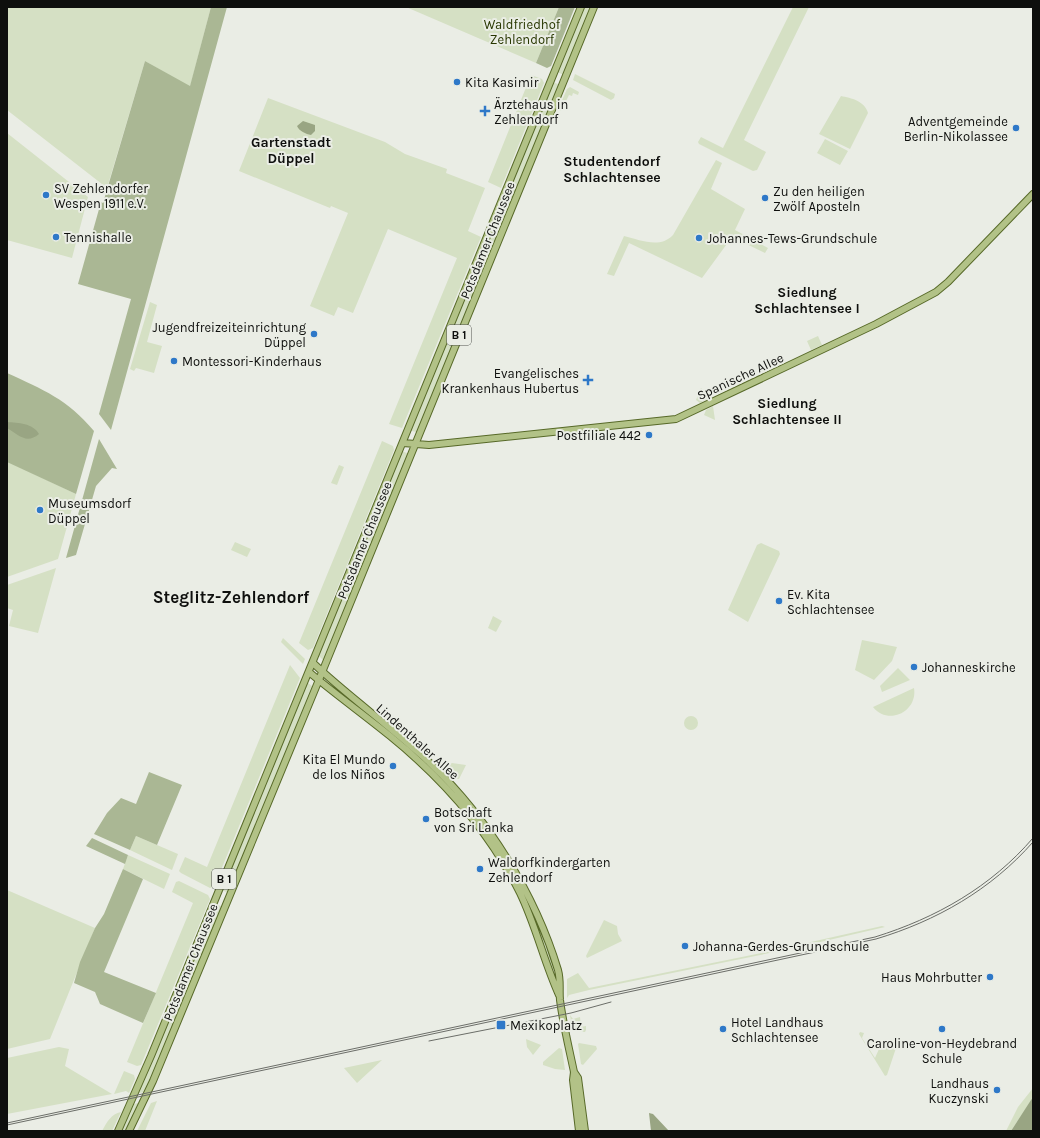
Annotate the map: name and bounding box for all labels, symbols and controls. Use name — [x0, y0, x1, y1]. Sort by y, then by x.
park label: Waldfriedhof Zehlendorf — [484, 17, 561, 47]
place label: Kita Kasimir — [465, 75, 539, 90]
marker: Kita Kasimir — [452, 77, 462, 87]
place label: Ärztehaus in Zehlendorf — [494, 96, 568, 127]
marker: Ärztehaus in Zehlendorf — [479, 105, 491, 117]
place label: Adventgemeinde Berlin-Nikolassee — [904, 114, 1008, 144]
marker: Adventgemeinde Berlin-Nikolassee — [1011, 123, 1021, 133]
district label: Gartenstadt Düppel — [251, 134, 331, 167]
district label: Studentendorf Schlachtensee — [563, 153, 661, 186]
street label: Potsdamer Chaussee — [457, 179, 518, 301]
place label: SV Zehlendorfer Wespen 1911 e.V. — [54, 181, 148, 211]
place label: Zu den heiligen Zwölf Aposteln — [773, 184, 865, 214]
marker: SV Zehlendorfer Wespen 1911 e.V. — [41, 190, 51, 200]
marker: Zu den heiligen Zwölf Aposteln — [760, 193, 770, 203]
place label: Tennishalle — [64, 230, 132, 245]
place label: Johannes-Tews-Grundschule — [707, 231, 877, 246]
marker: Tennishalle — [51, 232, 61, 242]
marker: Johannes-Tews-Grundschule — [694, 233, 704, 243]
district label: Siedlung Schlachtensee I — [754, 284, 860, 317]
place label: Jugendfreizeiteinrichtung Düppel — [153, 320, 307, 350]
road number: B 1 — [447, 325, 471, 345]
marker: Jugendfreizeiteinrichtung Düppel — [309, 329, 319, 339]
street label: Spanische Allee — [695, 350, 786, 403]
place label: Montessori-Kinderhaus — [182, 354, 322, 369]
marker: Montessori-Kinderhaus — [169, 356, 179, 366]
place label: Evangelisches Krankenhaus Hubertus — [442, 366, 579, 396]
marker: Evangelisches Krankenhaus Hubertus — [582, 374, 594, 386]
district label: Siedlung Schlachtensee II — [732, 395, 842, 428]
place label: Postfiliale 442 — [557, 428, 641, 443]
marker: Postfiliale 442 — [644, 430, 654, 440]
street label: Potsdamer Chaussee — [334, 479, 395, 601]
place label: Museumsdorf Düppel — [48, 496, 132, 526]
marker: Museumsdorf Düppel — [35, 505, 45, 515]
district label: Steglitz-Zehlendorf — [153, 587, 310, 607]
place label: Ev. Kita Schlachtensee — [787, 587, 875, 617]
marker: Ev. Kita Schlachtensee — [774, 596, 784, 606]
place label: Johanneskirche — [922, 660, 1016, 675]
marker: Johanneskirche — [909, 662, 919, 672]
street label: Lindenthaler Allee — [373, 700, 462, 783]
place label: Kita El Mundo de los Niños — [303, 752, 385, 782]
marker: Kita El Mundo de los Niños — [388, 761, 398, 771]
place label: Botschaft von Sri Lanka — [434, 805, 514, 835]
marker: Botschaft von Sri Lanka — [421, 814, 431, 824]
place label: Waldorfkindergarten Zehlendorf — [488, 855, 610, 885]
marker: Waldorfkindergarten Zehlendorf — [475, 864, 485, 874]
road number: B 1 — [212, 869, 236, 889]
street label: Potsdamer Chaussee — [160, 901, 221, 1023]
place label: Johanna-Gerdes-Grundschule — [693, 939, 870, 954]
marker: Johanna-Gerdes-Grundschule — [680, 941, 690, 951]
place label: Haus Mohrbutter — [881, 970, 982, 985]
marker: Haus Mohrbutter — [985, 972, 995, 982]
place label: Hotel Landhaus Schlachtensee — [731, 1015, 824, 1045]
place label: Mexikoplatz — [510, 1018, 582, 1033]
marker: Mexikoplatz — [495, 1019, 507, 1031]
marker: Hotel Landhaus Schlachtensee — [718, 1024, 728, 1034]
marker: Caroline-von-Heydebrand Schule — [937, 1024, 947, 1034]
place label: Caroline-von-Heydebrand Schule — [867, 1036, 1017, 1066]
place label: Landhaus Kuczynski — [928, 1076, 989, 1106]
marker: Landhaus Kuczynski — [992, 1085, 1002, 1095]

